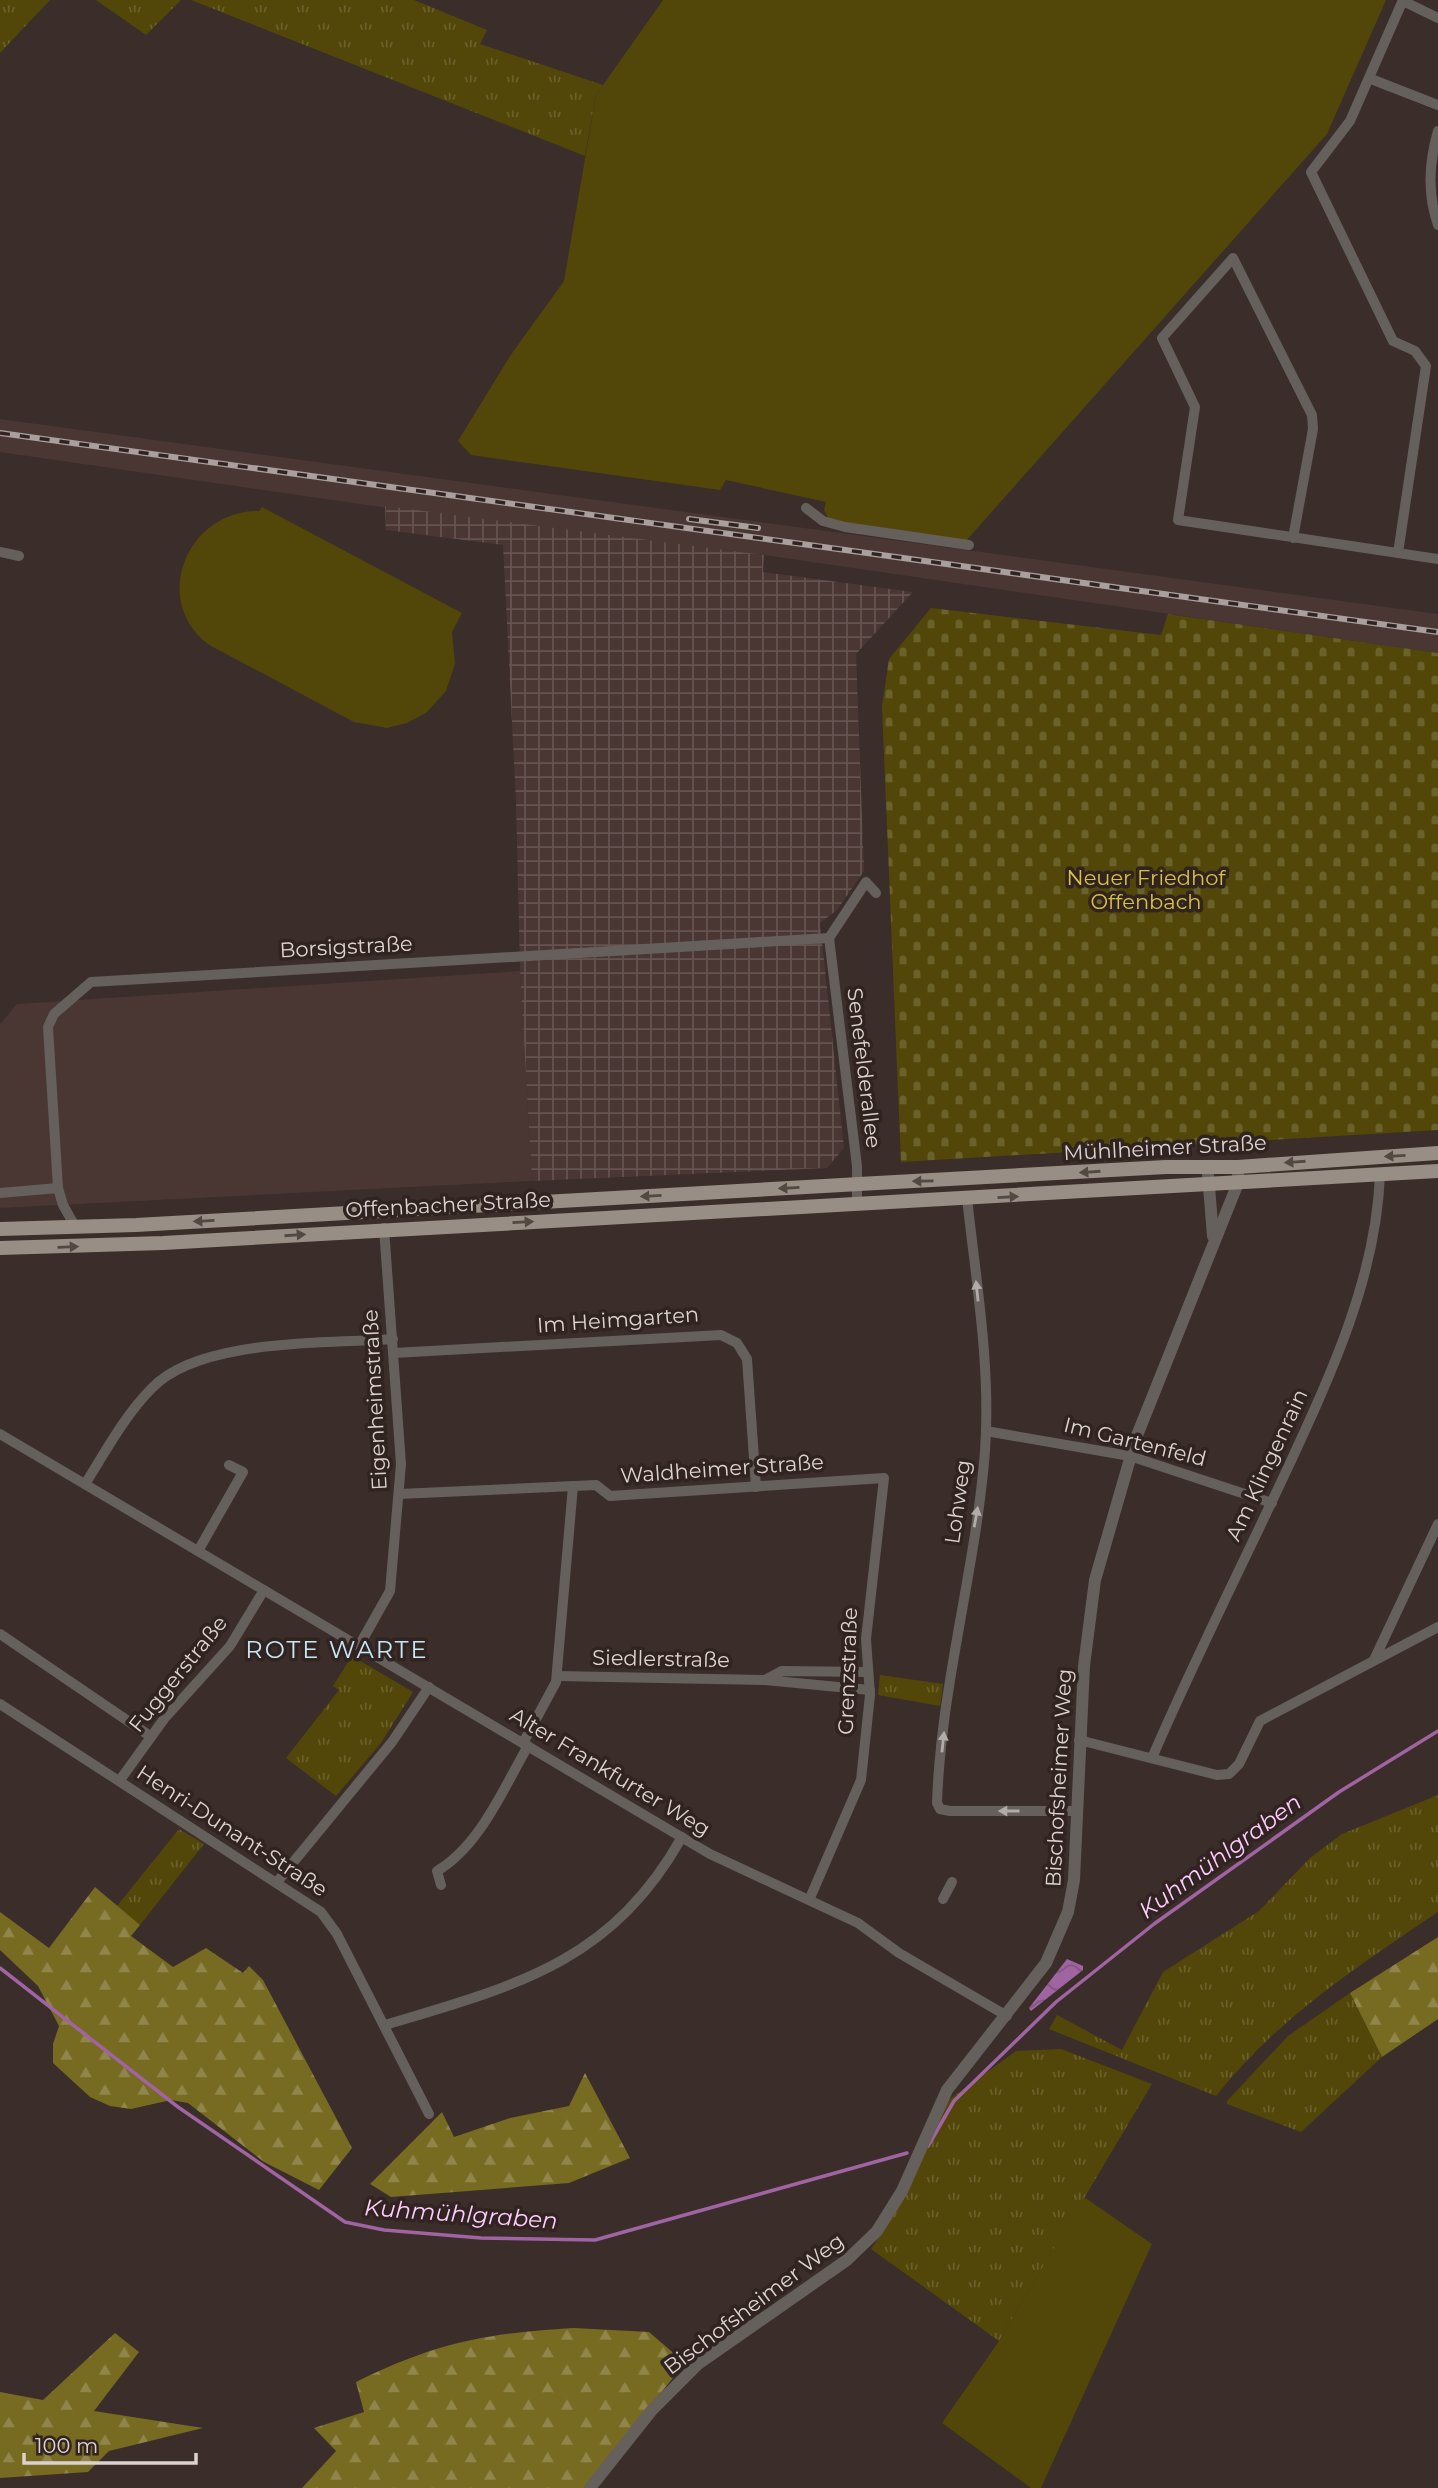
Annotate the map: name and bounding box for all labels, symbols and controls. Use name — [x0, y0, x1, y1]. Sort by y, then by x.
park label: Neuer Friedhof Offenbach — [1067, 865, 1226, 914]
street label: Borsigstraße — [279, 931, 413, 962]
street label: Senefelderallee — [842, 986, 887, 1150]
street label: Mühlheimer Straße — [1063, 1130, 1267, 1165]
one-way arrow — [1383, 1150, 1405, 1161]
one-way arrow — [1283, 1157, 1305, 1168]
one-way arrow — [1078, 1167, 1100, 1178]
one-way arrow — [911, 1176, 933, 1187]
one-way arrow — [778, 1182, 800, 1193]
street label: Offenbacher Straße — [345, 1187, 551, 1222]
one-way arrow — [640, 1190, 662, 1201]
one-way arrow — [997, 1191, 1019, 1202]
one-way arrow — [193, 1216, 215, 1227]
one-way arrow — [512, 1216, 534, 1227]
one-way arrow — [285, 1229, 307, 1240]
one-way arrow — [57, 1241, 79, 1253]
one-way arrow — [971, 1280, 982, 1302]
street label: Im Heimgarten — [536, 1301, 700, 1338]
street label: Eigenheimstraße — [357, 1309, 392, 1491]
street label: Am Klingenrain — [1220, 1385, 1313, 1545]
street label: Im Gartenfeld — [1061, 1412, 1209, 1471]
street label: Waldheimer Straße — [619, 1449, 825, 1488]
street label: Lohweg — [939, 1458, 976, 1546]
one-way arrow — [971, 1506, 982, 1528]
street label: Grenzstraße — [833, 1607, 862, 1735]
street label: Fuggerstraße — [123, 1611, 232, 1737]
district label: ROTE WARTE — [245, 1635, 429, 1664]
street label: Siedlerstraße — [592, 1645, 730, 1672]
street label: Bischofsheimer Weg — [1040, 1668, 1077, 1888]
street label: Alter Frankfurter Weg — [506, 1702, 715, 1841]
one-way arrow — [937, 1731, 948, 1753]
street label: Henri-Dunant-Straße — [132, 1760, 332, 1902]
water label: Kuhmühlgraben — [1133, 1788, 1307, 1924]
one-way arrow — [997, 1805, 1019, 1817]
water label: Kuhmühlgraben — [363, 2193, 559, 2235]
street label: Bischofsheimer Weg — [659, 2228, 849, 2379]
scale bar — [24, 2422, 196, 2466]
text: 100 m — [35, 2433, 98, 2458]

